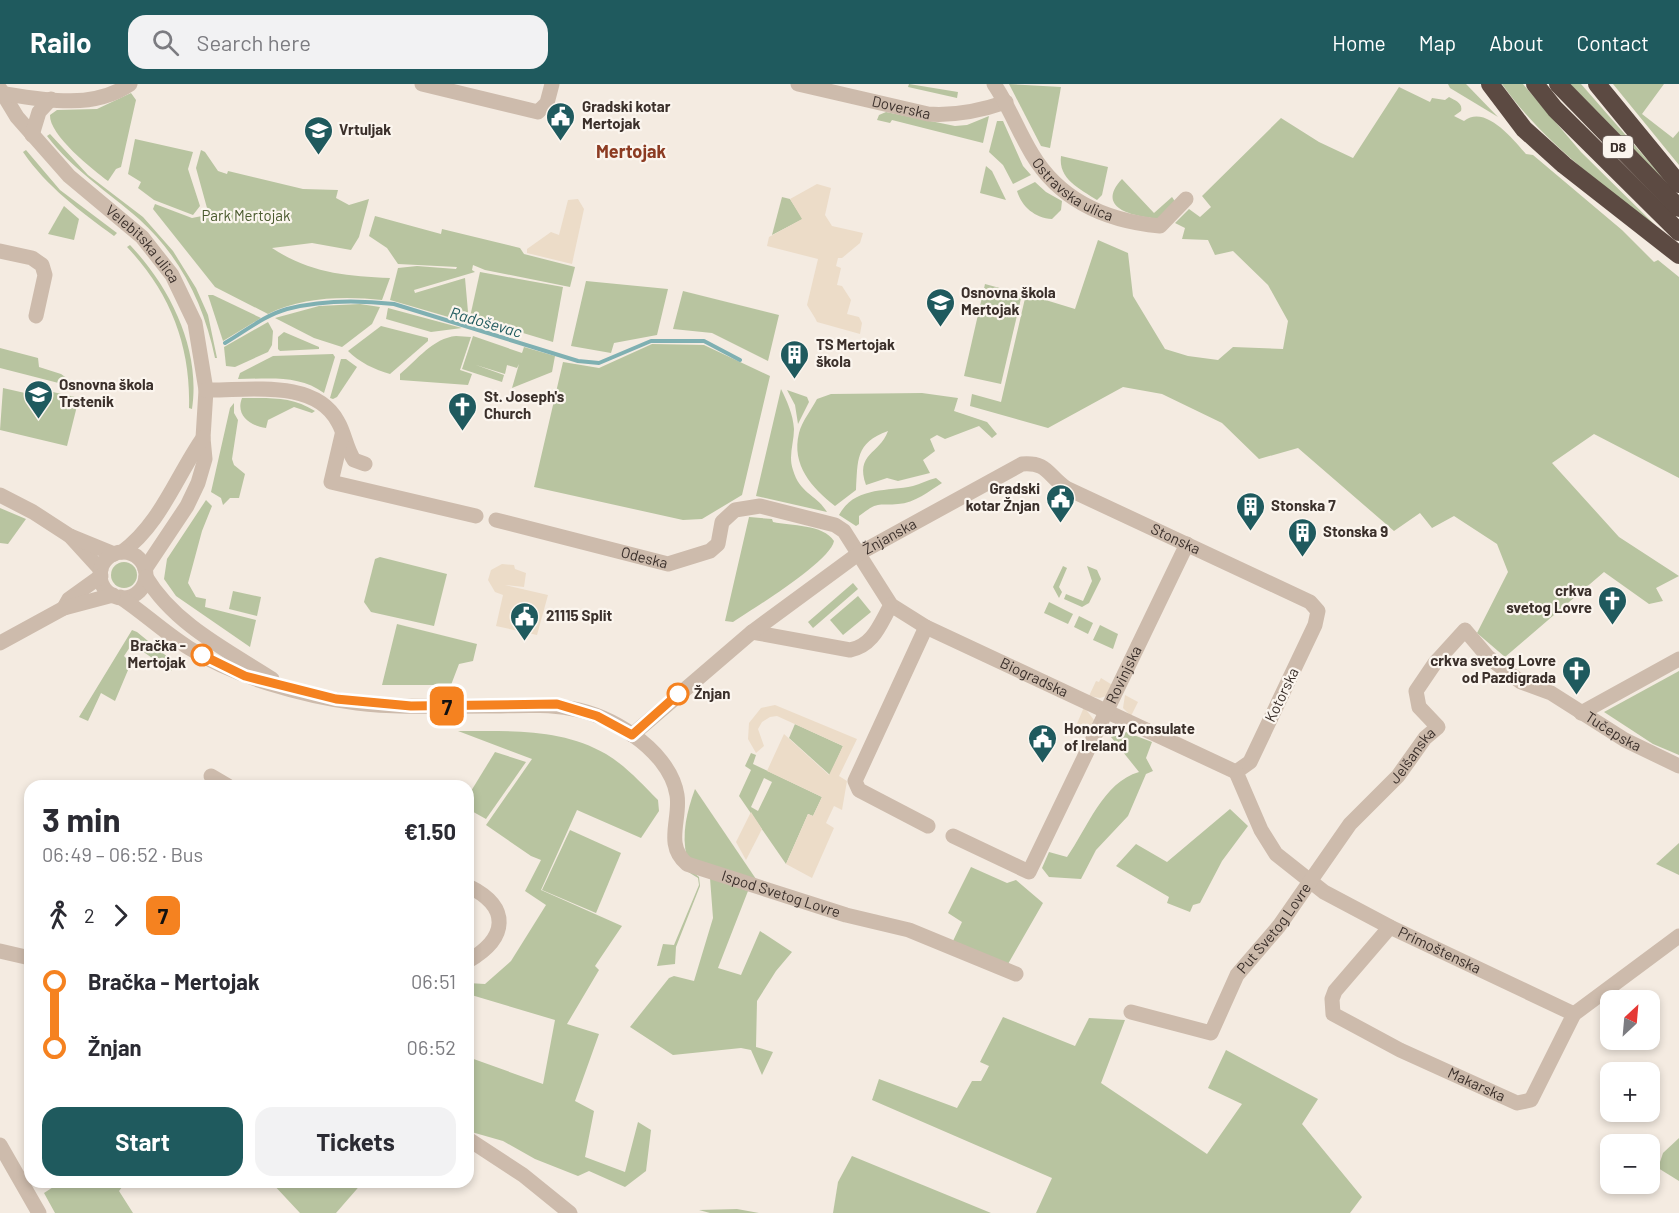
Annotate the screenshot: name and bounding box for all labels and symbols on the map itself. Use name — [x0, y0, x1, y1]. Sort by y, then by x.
street label: Doverska — [870, 91, 933, 122]
place label: Gradski kotar Mertojak — [582, 97, 671, 132]
public building icon: Gradski kotar Mertojak — [545, 100, 577, 142]
school or university icon: Vrtuljak — [302, 114, 334, 156]
place label: Vrtuljak — [339, 120, 391, 138]
road number: D8 — [1603, 136, 1633, 158]
district label: Mertojak — [596, 140, 666, 162]
street label: Ostravska ulica — [1029, 154, 1116, 224]
street label: Velebitska ulica — [102, 200, 184, 285]
park label: Park Mertojak — [201, 206, 291, 224]
place label: Osnovna škola Mertojak — [961, 283, 1056, 318]
school or university icon: Osnovna škola Mertojak — [924, 286, 956, 328]
water label: Radoševac — [448, 302, 524, 341]
place label: TS Mertojak škola — [816, 335, 895, 370]
building icon: TS Mertojak škola — [779, 338, 811, 380]
place label: Osnovna škola Trstenik — [59, 375, 154, 410]
school or university icon: Osnovna škola Trstenik — [22, 378, 54, 420]
place label: St. Joseph's Church — [484, 387, 565, 422]
church icon: St. Joseph's Church — [447, 390, 479, 432]
place label: Gradski kotar Žnjan — [966, 479, 1040, 514]
public building icon: Gradski kotar Žnjan — [1045, 482, 1077, 524]
building icon: Stonska 7 — [1234, 490, 1266, 532]
place label: Stonska 7 — [1271, 496, 1336, 514]
street label: Žnjanska — [860, 514, 919, 558]
building icon: Stonska 9 — [1286, 516, 1318, 558]
street label: Stonska — [1148, 519, 1203, 557]
place label: Stonska 9 — [1323, 522, 1388, 540]
street label: Odeska — [619, 542, 670, 572]
place label: crkva svetog Lovre — [1506, 581, 1592, 616]
church icon: crkva svetog Lovre — [1597, 584, 1629, 626]
public building icon: 21115 Split — [509, 600, 541, 642]
place label: 21115 Split — [546, 606, 612, 624]
place label: Bračka - Mertojak — [128, 636, 186, 671]
street label: Rovinjska — [1102, 642, 1145, 706]
marker: Bračka - Mertojak — [191, 644, 213, 666]
place label: crkva svetog Lovre od Pazdigrada — [1430, 651, 1556, 686]
street label: Biogradska — [998, 653, 1071, 700]
church icon: crkva svetog Lovre od Pazdigrada — [1561, 654, 1593, 696]
street label: Kotorska — [1260, 664, 1302, 725]
marker: Žnjan — [667, 683, 689, 705]
place label: Žnjan — [694, 684, 731, 702]
line badge: 7 — [428, 686, 466, 726]
street label: Tučepska — [1582, 707, 1644, 754]
place label: Honorary Consulate of Ireland — [1064, 719, 1195, 754]
public building icon: Honorary Consulate of Ireland — [1027, 722, 1059, 764]
street label: Jelšanska — [1385, 723, 1439, 787]
street label: Ispod Svetog Lovre — [720, 866, 843, 921]
street label: Put Svetog Lovre — [1232, 879, 1314, 977]
street label: Primoštenska — [1395, 922, 1484, 977]
north arrow — [1600, 990, 1660, 1050]
street label: Makarska — [1445, 1063, 1508, 1105]

